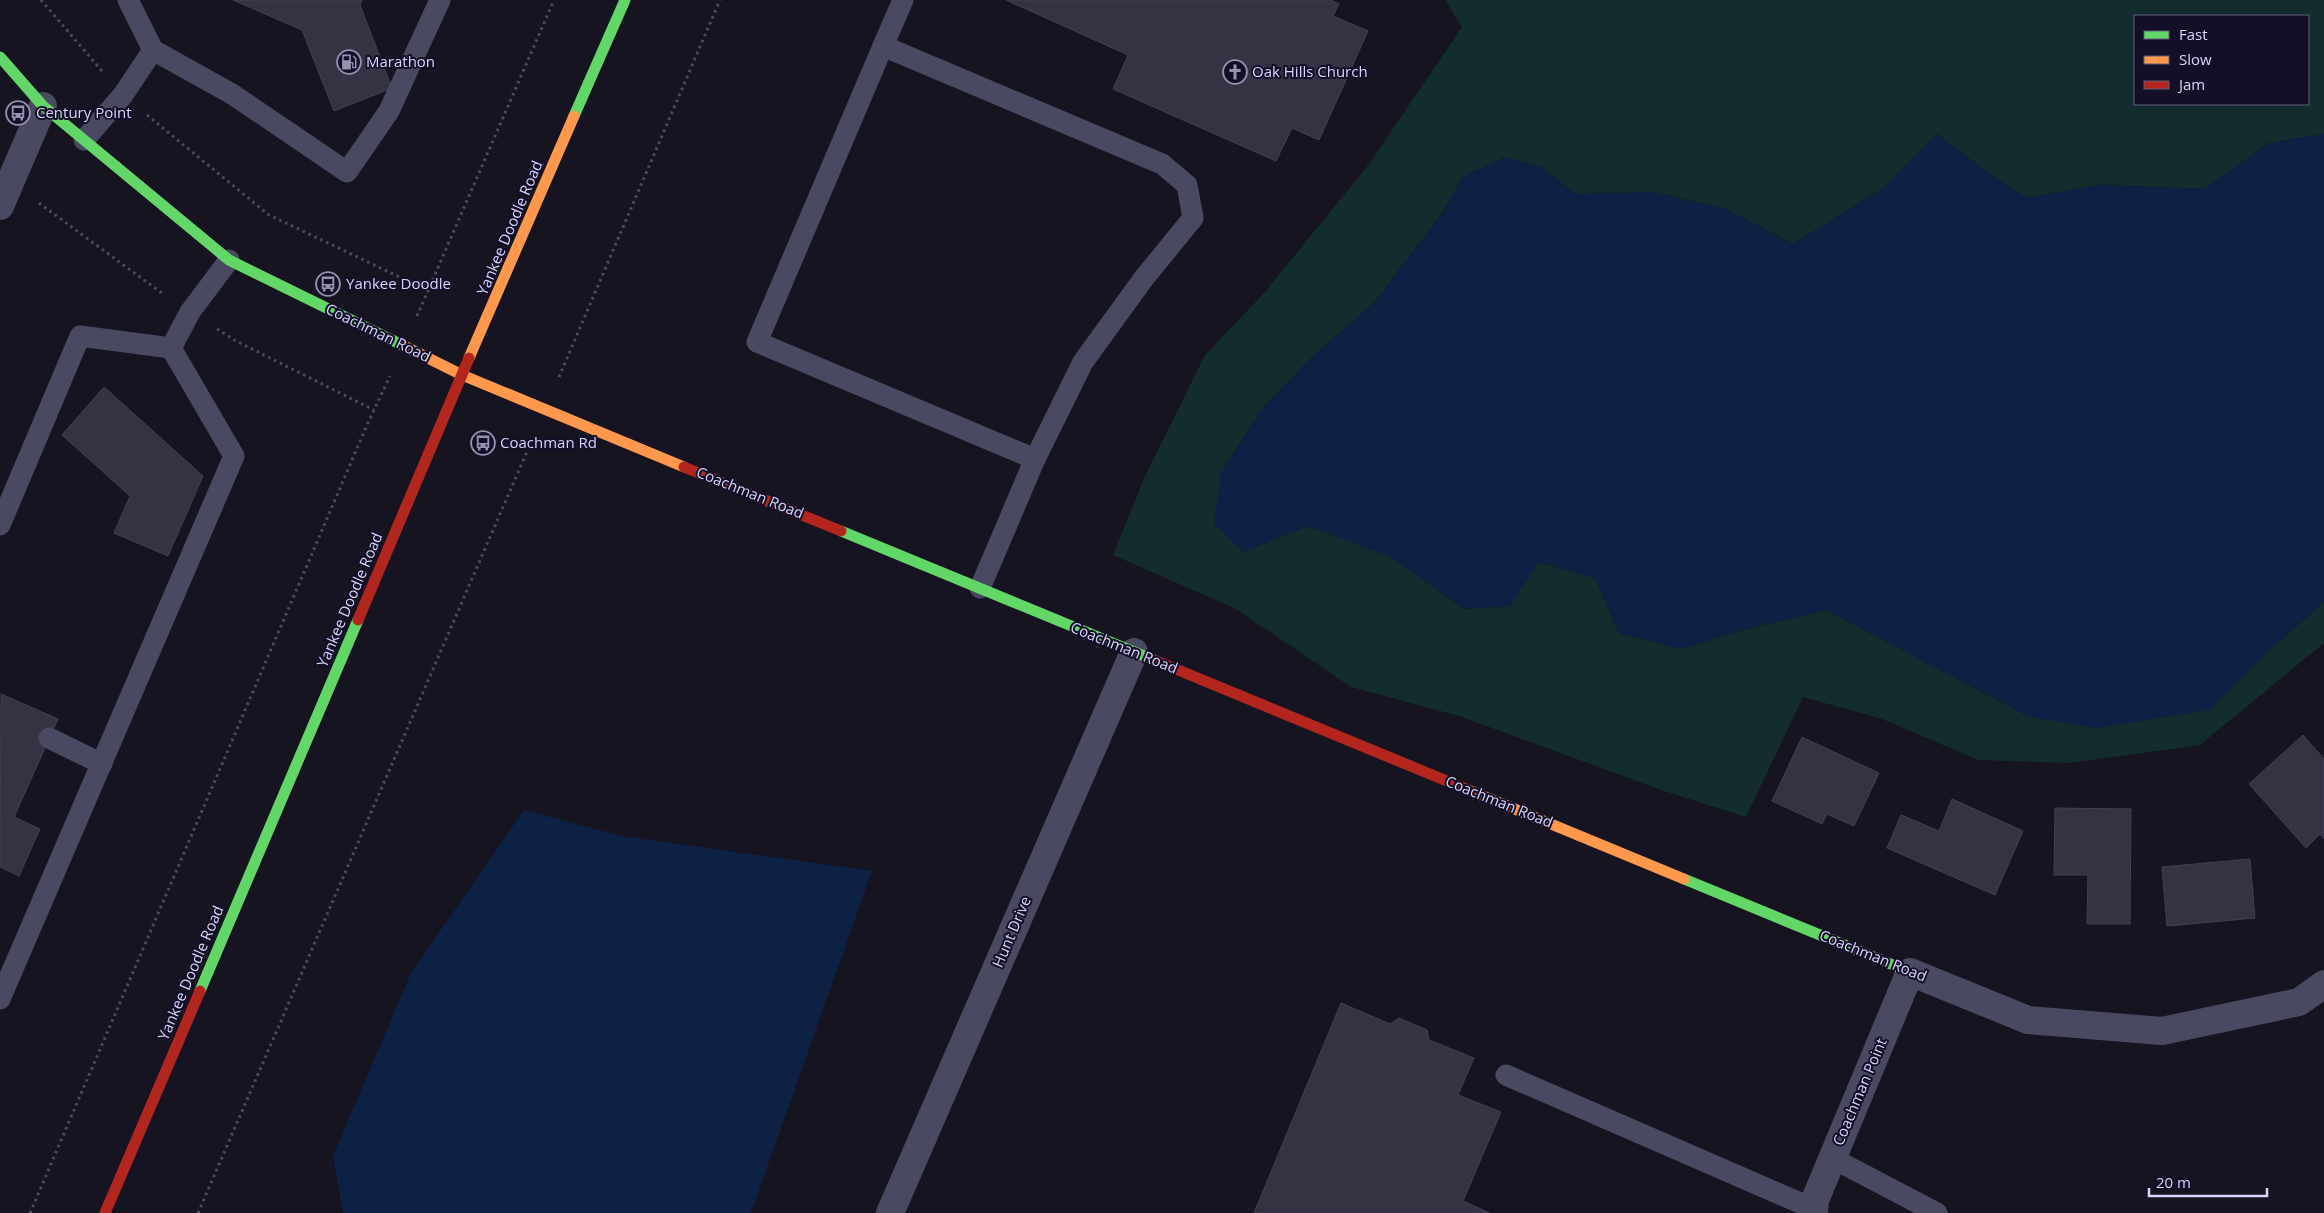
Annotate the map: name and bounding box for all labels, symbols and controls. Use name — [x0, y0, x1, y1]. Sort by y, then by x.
legend — [2134, 15, 2309, 105]
text: Fast — [2179, 24, 2208, 44]
fuel station icon: Marathon — [336, 49, 362, 75]
text: Slow — [2179, 49, 2212, 69]
place label: Marathon — [366, 51, 435, 71]
church icon: Oak Hills Church — [1222, 59, 1248, 85]
place label: Oak Hills Church — [1252, 61, 1368, 81]
text: Jam — [2177, 74, 2205, 94]
bus stop icon: Century Point — [5, 100, 31, 126]
place label: Century Point — [36, 102, 132, 122]
street label: Yankee Doodle Road — [472, 157, 547, 298]
bus stop icon: Yankee Doodle — [315, 271, 341, 297]
place label: Yankee Doodle — [346, 273, 451, 293]
street label: Coachman Road — [323, 298, 434, 366]
bus stop icon: Coachman Rd — [470, 430, 496, 456]
place label: Coachman Rd — [500, 432, 597, 452]
street label: Coachman Road — [694, 461, 807, 523]
street label: Yankee Doodle Road — [312, 529, 387, 670]
street label: Coachman Road — [1068, 616, 1181, 678]
street label: Coachman Road — [1443, 770, 1556, 832]
street label: Hunt Drive — [987, 893, 1035, 970]
street label: Yankee Doodle Road — [153, 902, 228, 1043]
street label: Coachman Road — [1817, 924, 1930, 986]
street label: Coachman Point — [1827, 1035, 1891, 1148]
scale bar — [2149, 1166, 2266, 1198]
text: 20 m — [2156, 1172, 2191, 1192]

